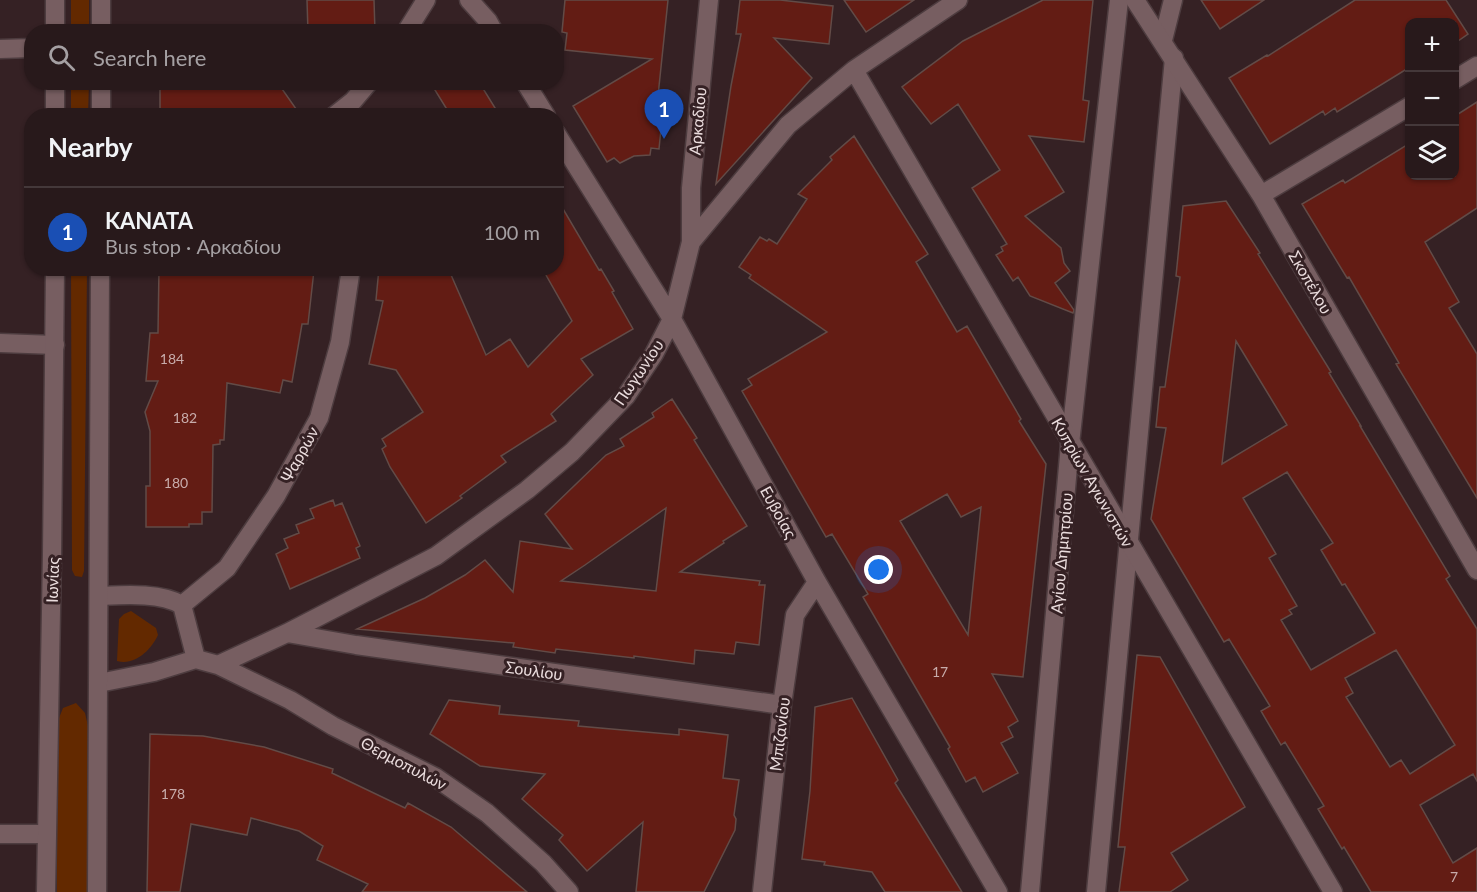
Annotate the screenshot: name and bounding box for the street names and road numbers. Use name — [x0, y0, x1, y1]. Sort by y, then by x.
street label: Αρκαδίου — [685, 86, 709, 156]
street label: Σκοπέλου — [1285, 247, 1337, 317]
street label: Πωγωνίου — [609, 336, 667, 408]
street label: Κυπρίων Αγωνιστών — [1048, 414, 1138, 550]
street label: Ψαρρών — [276, 423, 322, 485]
street label: Ευβοίας — [757, 483, 801, 542]
street label: Αγίου Δημητρίου — [1046, 492, 1076, 614]
street label: Ιωνίας — [42, 556, 62, 603]
street label: Σουλίου — [504, 657, 564, 683]
street label: Μπιζανίου — [765, 696, 793, 772]
street label: Θερμοπυλών — [358, 732, 450, 794]

